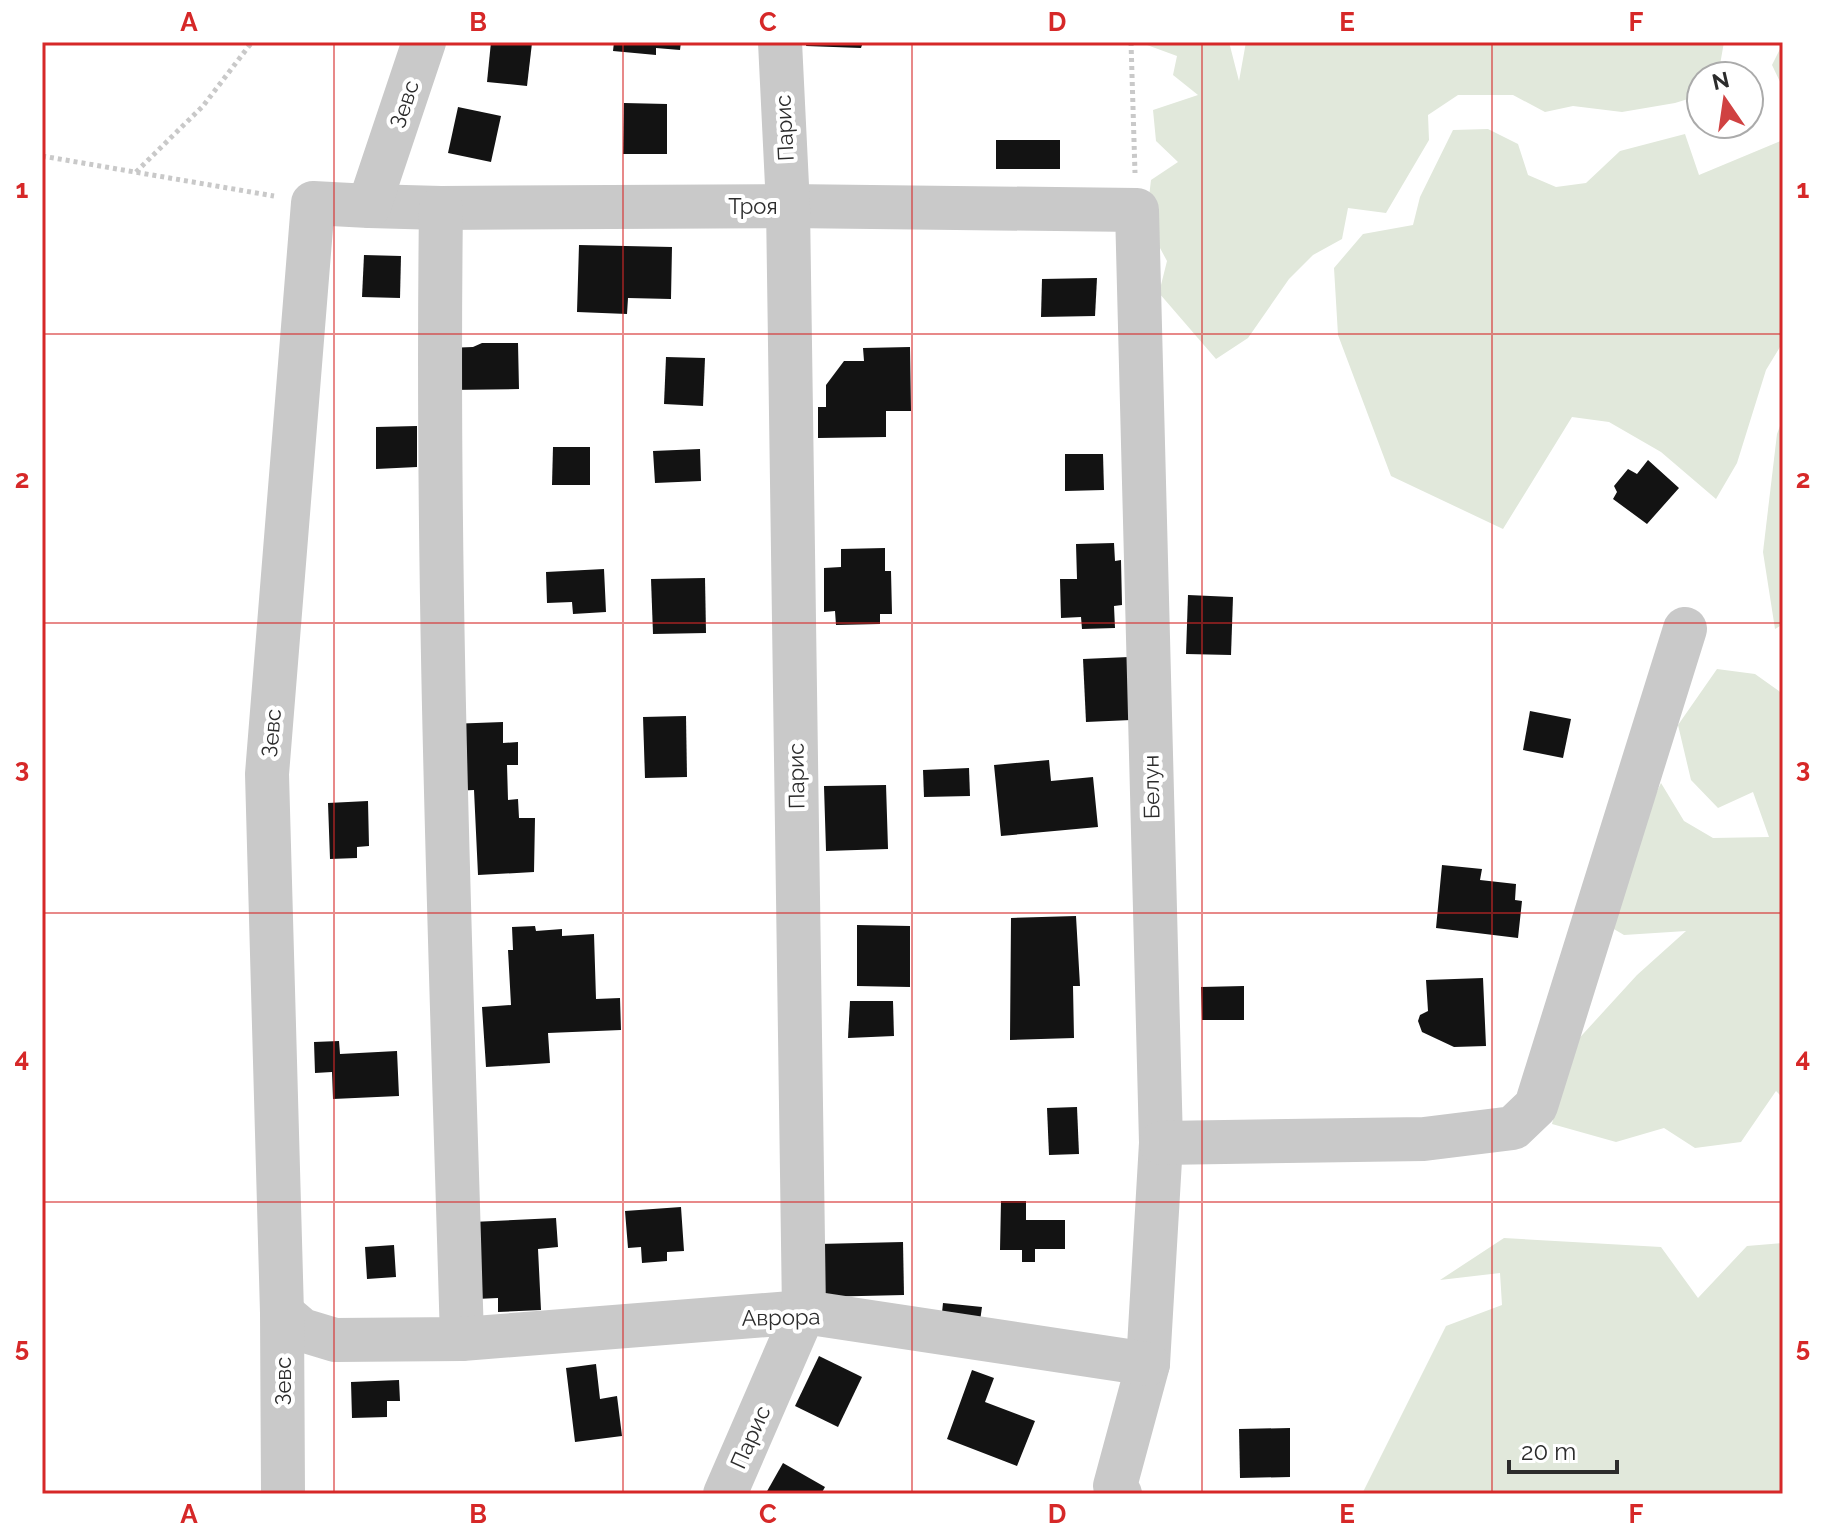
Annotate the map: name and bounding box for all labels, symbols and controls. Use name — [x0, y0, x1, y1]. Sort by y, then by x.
text: A — [180, 7, 198, 37]
text: B — [469, 7, 487, 37]
text: C — [759, 7, 777, 37]
text: D — [1048, 7, 1066, 37]
text: E — [1339, 7, 1355, 37]
text: F — [1629, 7, 1644, 37]
north arrow — [1685, 60, 1765, 140]
text: N — [1709, 66, 1732, 95]
street label: Зевс — [384, 77, 424, 131]
street label: Парис — [769, 94, 799, 162]
text: 1 — [16, 174, 29, 204]
text: 1 — [1797, 174, 1810, 204]
street label: Троя — [728, 193, 778, 219]
text: 2 — [15, 464, 29, 494]
text: 2 — [1796, 464, 1810, 494]
street label: Зевс — [256, 708, 286, 758]
street label: Парис — [782, 743, 810, 809]
text: 3 — [15, 753, 29, 783]
text: 3 — [1796, 753, 1810, 783]
street label: Белун — [1137, 755, 1165, 819]
text: 4 — [15, 1043, 29, 1073]
text: 4 — [1796, 1043, 1810, 1073]
street label: Аврора — [741, 1303, 821, 1331]
text: 5 — [15, 1332, 29, 1362]
text: 5 — [1796, 1332, 1810, 1362]
street label: Зевс — [270, 1357, 296, 1405]
street label: Парис — [725, 1401, 775, 1473]
scale bar — [1509, 1424, 1617, 1474]
text: 20 m — [1521, 1437, 1576, 1466]
text: A — [180, 1499, 198, 1529]
text: B — [469, 1499, 487, 1529]
text: C — [759, 1499, 777, 1529]
text: D — [1048, 1499, 1066, 1529]
text: E — [1339, 1499, 1355, 1529]
text: F — [1629, 1499, 1644, 1529]

